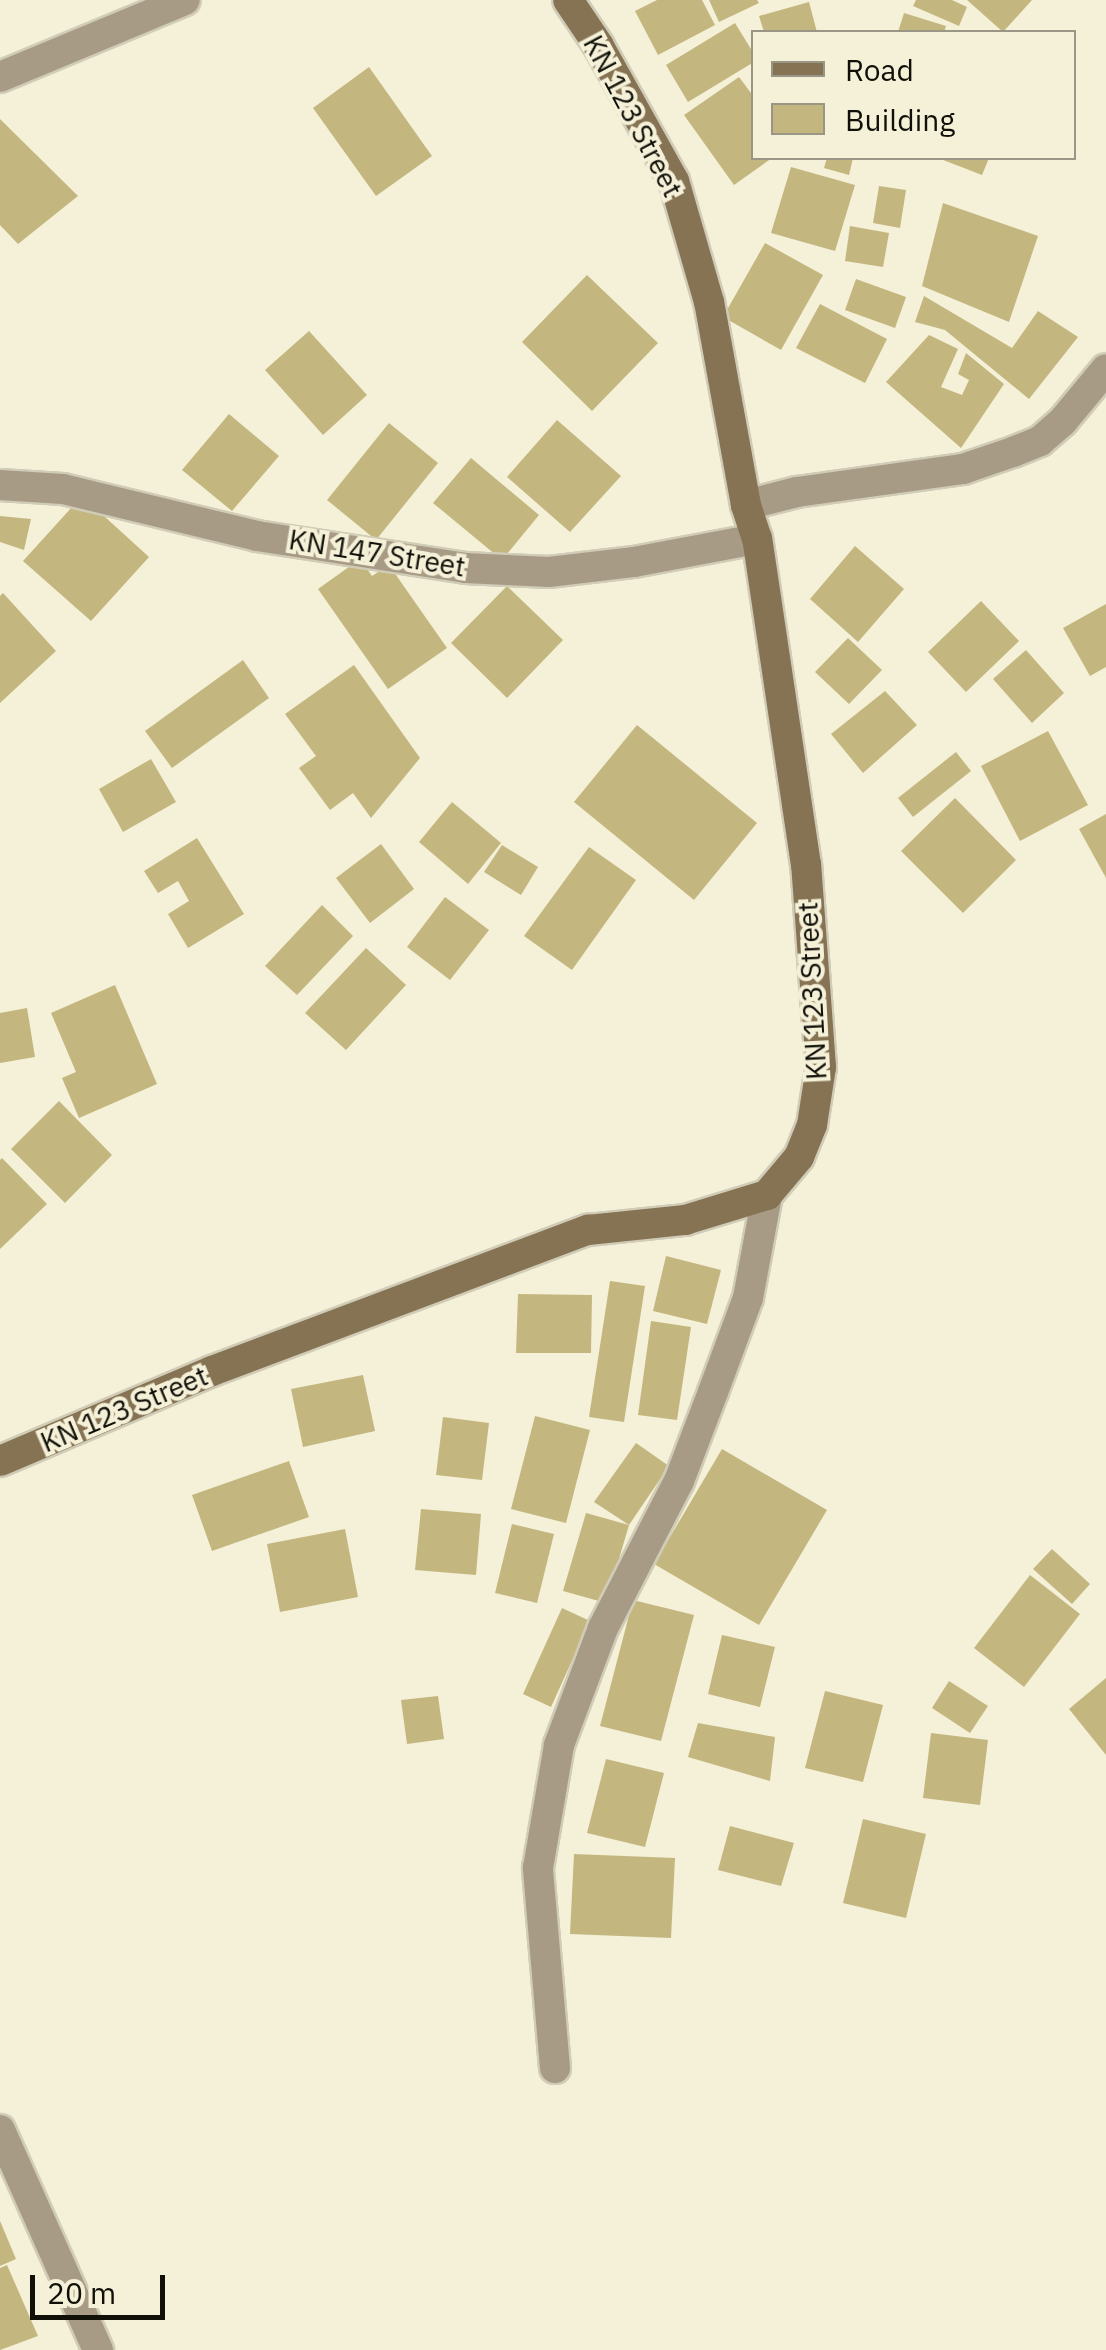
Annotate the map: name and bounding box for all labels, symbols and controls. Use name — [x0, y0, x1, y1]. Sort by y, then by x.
street label: KN 123 Street — [576, 30, 690, 202]
legend — [751, 30, 1076, 160]
text: Road — [845, 50, 914, 89]
text: Building — [845, 100, 955, 139]
street label: KN 147 Street — [286, 522, 468, 584]
street label: KN 123 Street — [791, 901, 833, 1081]
street label: KN 123 Street — [36, 1359, 212, 1459]
scale bar — [35, 2255, 170, 2317]
text: 20 m — [47, 2273, 116, 2312]

